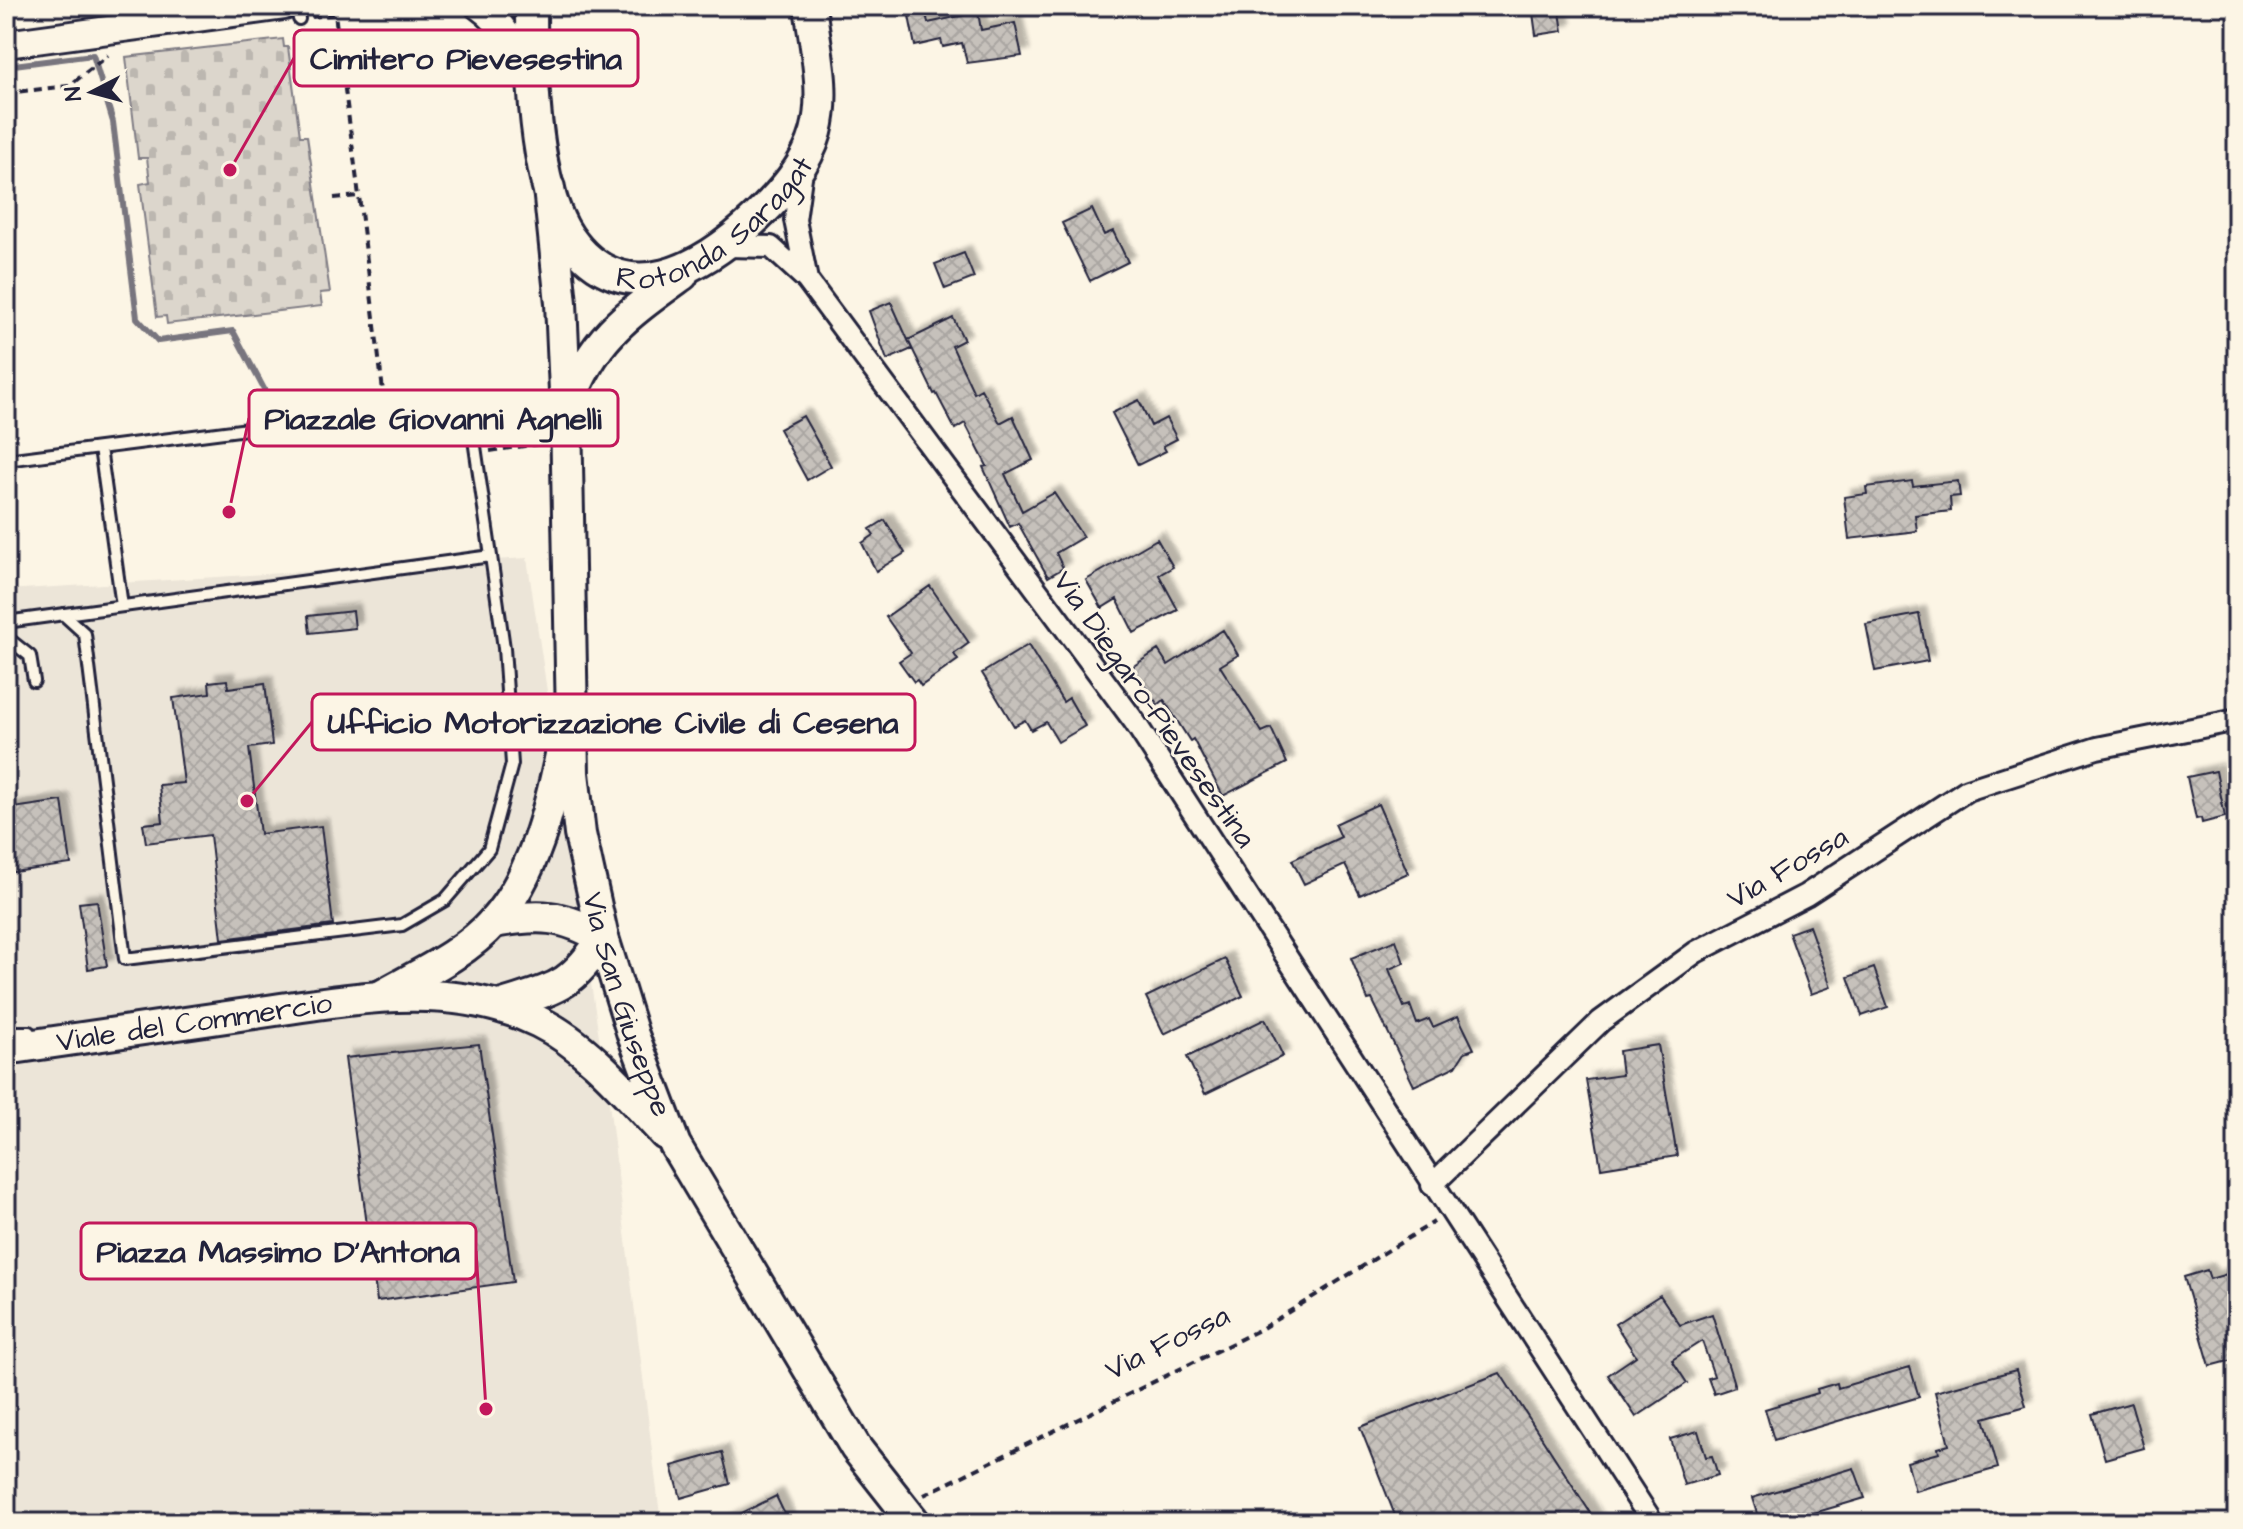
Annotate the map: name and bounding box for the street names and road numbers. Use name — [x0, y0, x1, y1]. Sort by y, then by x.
street label: Rotonda Saragat — [613, 149, 824, 301]
street label: Via Diegaro-Pievesestina — [1042, 563, 1266, 857]
street label: Via Fossa — [1719, 816, 1856, 919]
street label: Via San Giuseppe — [571, 888, 682, 1123]
street label: Viale del Commercio — [54, 982, 335, 1063]
street label: Via Fossa — [1098, 1295, 1237, 1391]

